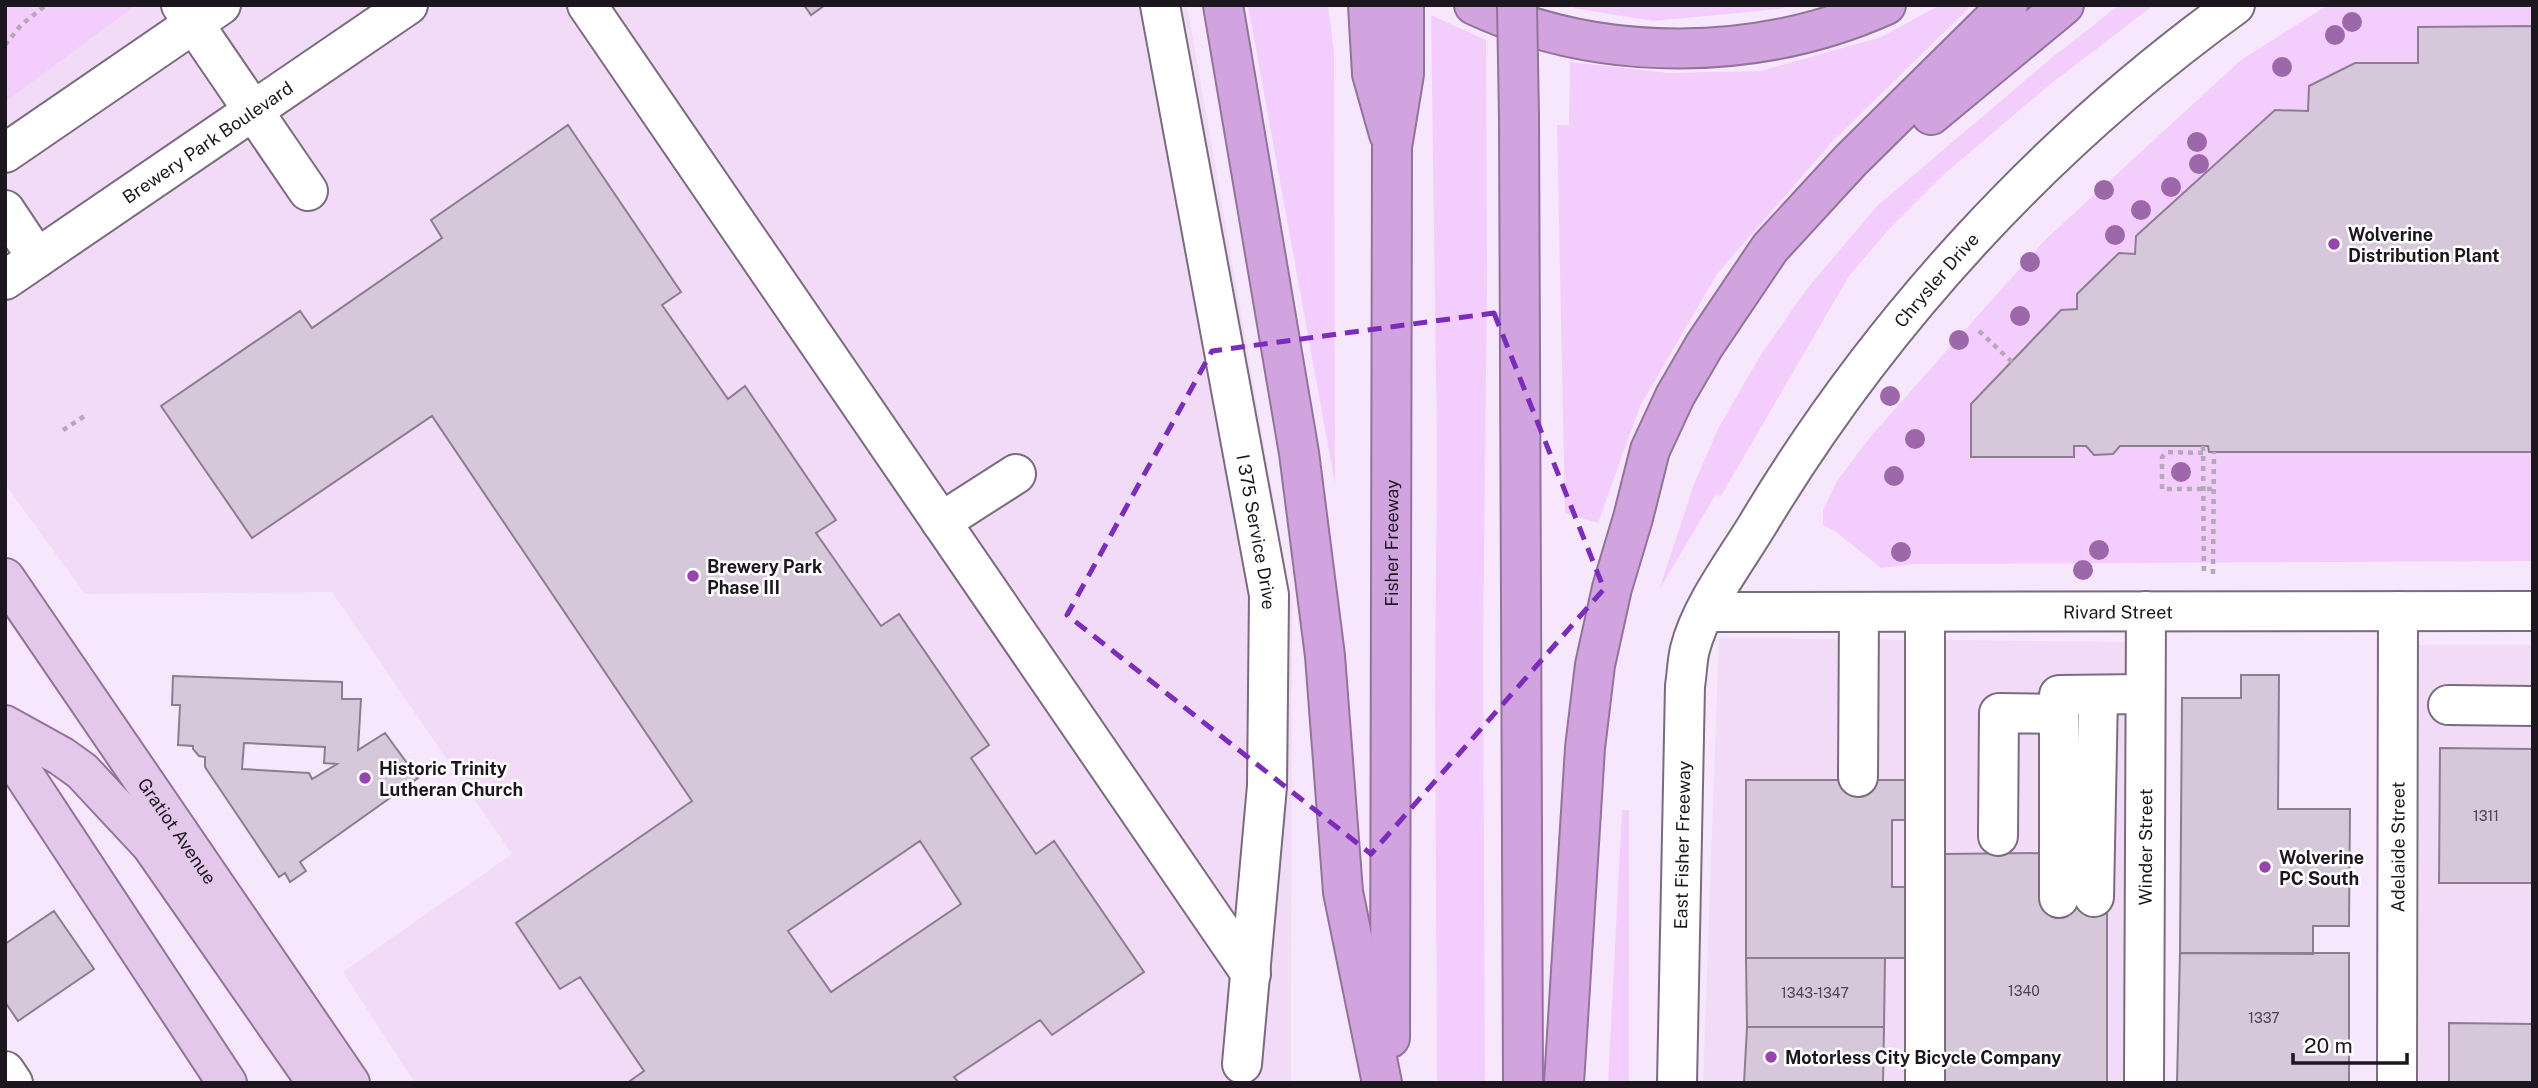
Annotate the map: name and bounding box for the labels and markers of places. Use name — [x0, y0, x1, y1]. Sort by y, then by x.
place label: Wolverine Distribution Plant — [2348, 224, 2500, 266]
marker: Wolverine Distribution Plant — [2326, 236, 2342, 252]
place label: Brewery Park Phase III — [707, 556, 823, 598]
marker: Brewery Park Phase III — [685, 568, 701, 584]
place label: Historic Trinity Lutheran Church — [379, 758, 523, 800]
marker: Historic Trinity Lutheran Church — [357, 770, 373, 786]
place label: Wolverine PC South — [2279, 847, 2364, 889]
marker: Wolverine PC South — [2257, 859, 2273, 875]
place label: Motorless City Bicycle Company — [1785, 1047, 2061, 1068]
marker: Motorless City Bicycle Company — [1763, 1049, 1779, 1065]

